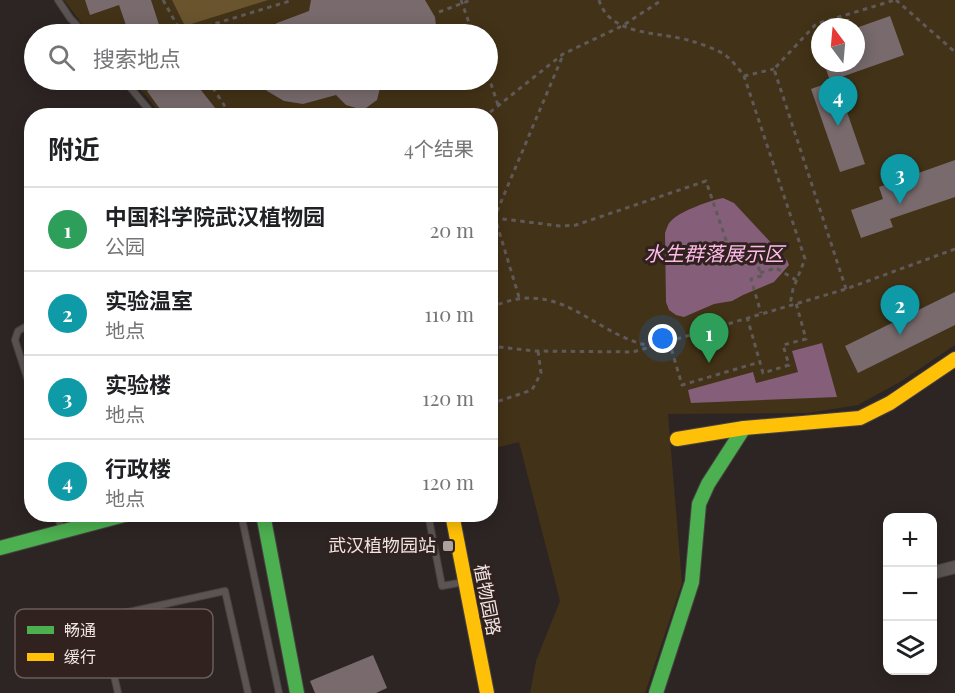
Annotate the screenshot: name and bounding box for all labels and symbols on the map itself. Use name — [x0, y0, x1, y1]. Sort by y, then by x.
north arrow — [811, 18, 865, 72]
pin: 4 — [818, 76, 858, 126]
pin: 3 — [880, 154, 920, 204]
water label: 水生群落展示区 — [644, 239, 787, 266]
pin: 2 — [880, 286, 920, 335]
pin: 1 — [690, 314, 728, 363]
your location — [648, 324, 677, 353]
place label: 武汉植物园站 — [328, 533, 436, 557]
marker: 武汉植物园站 — [441, 539, 455, 553]
street label: 植物园路 — [469, 562, 507, 637]
legend — [15, 609, 213, 678]
text: 畅通 — [64, 619, 96, 640]
text: 缓行 — [64, 646, 96, 667]

